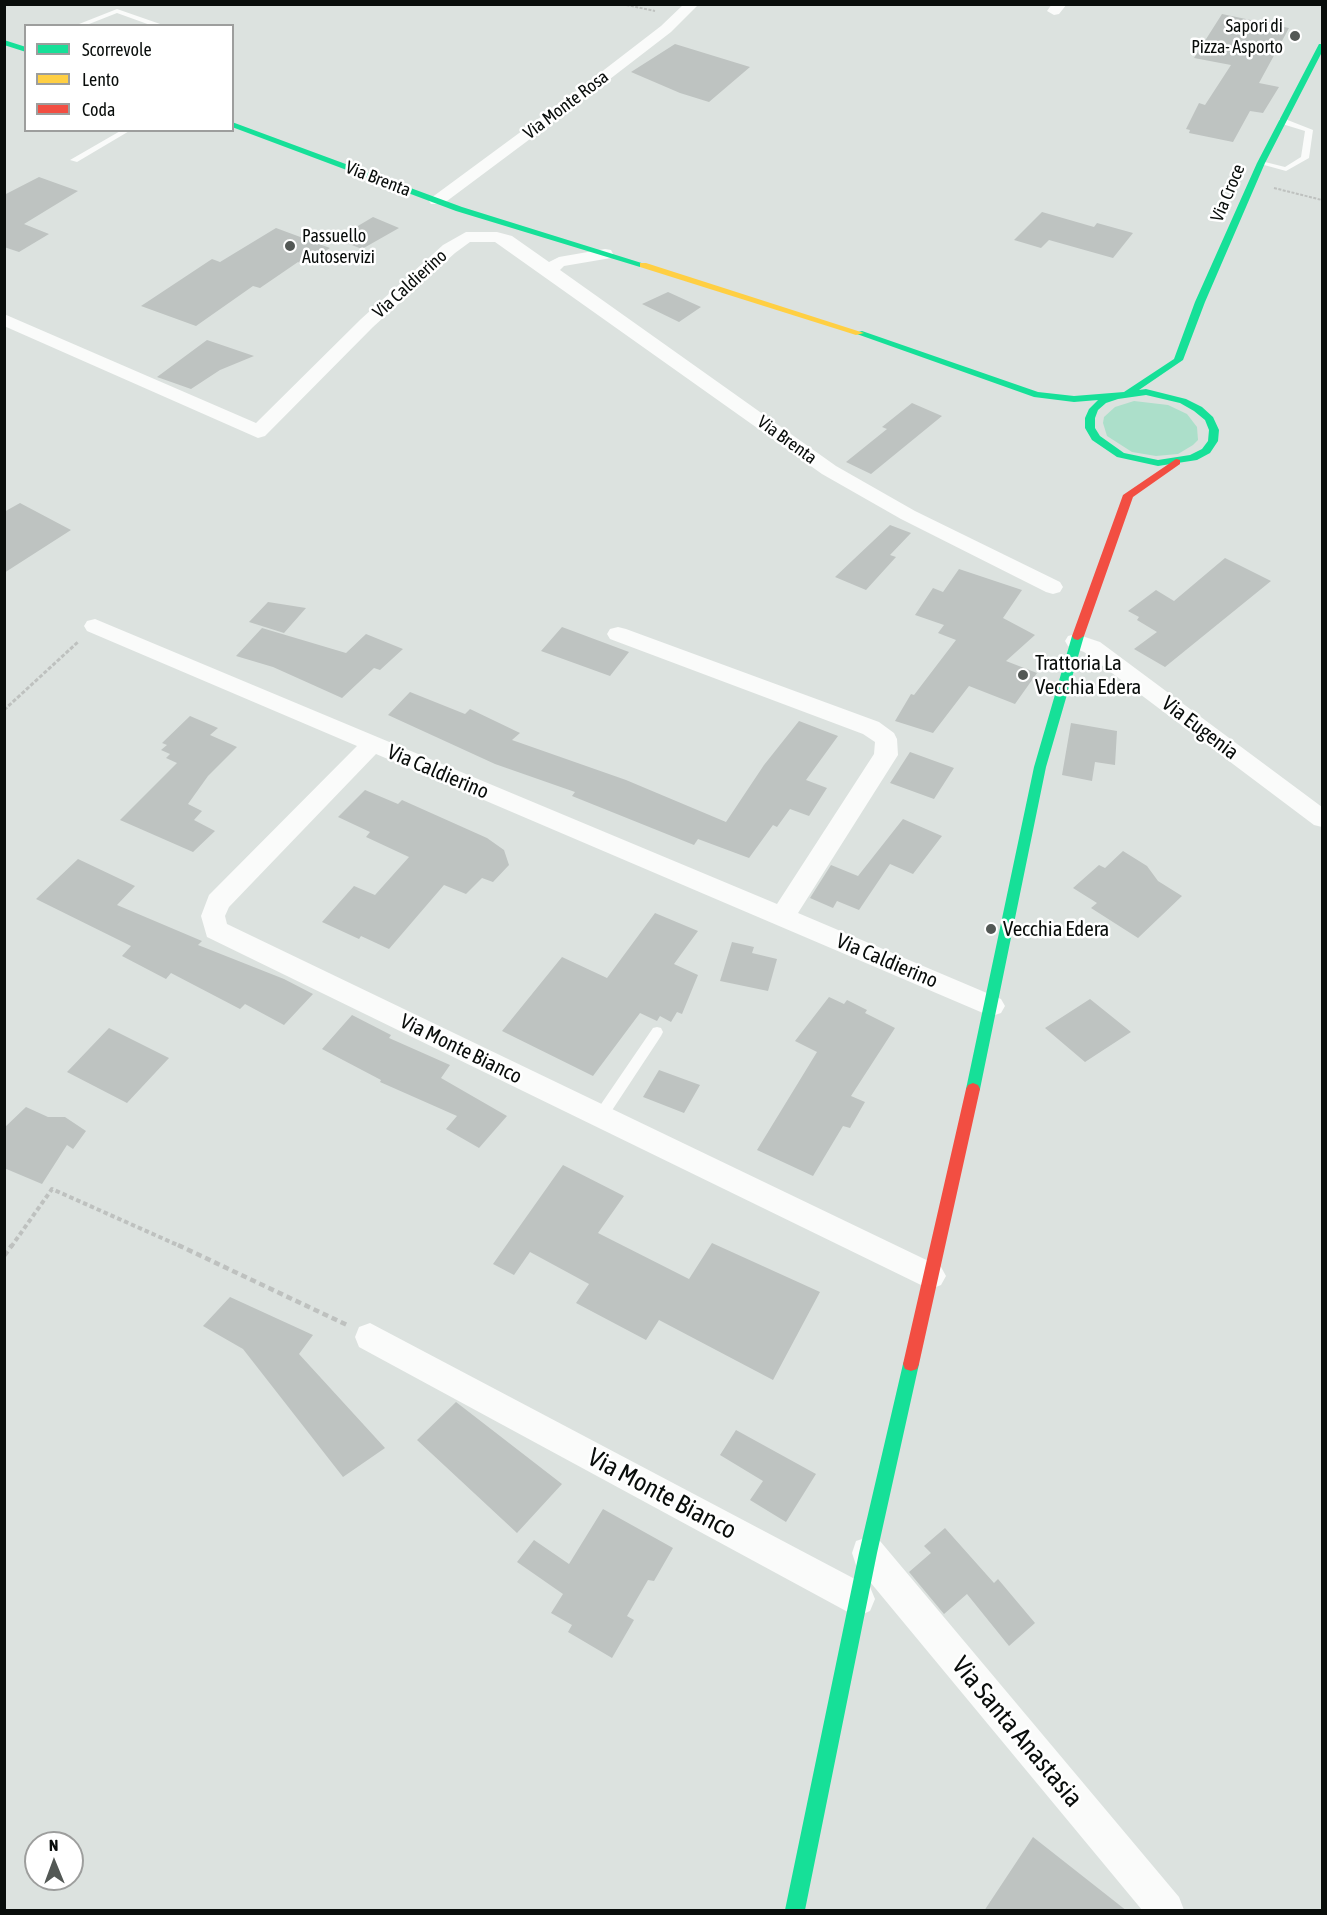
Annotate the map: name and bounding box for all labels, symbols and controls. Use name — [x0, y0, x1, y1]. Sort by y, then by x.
place label: Sapori di Pizza- Asporto — [1191, 15, 1283, 57]
legend — [24, 24, 234, 132]
marker: Sapori di Pizza- Asporto — [1288, 29, 1302, 43]
text: Scorrevole — [82, 39, 152, 60]
street label: Via Monte Rosa — [519, 66, 613, 144]
text: Lento — [82, 69, 119, 90]
text: Coda — [82, 99, 115, 120]
street label: Via Brenta — [342, 157, 414, 201]
street label: Via Croce — [1206, 161, 1250, 225]
place label: Passuello Autoservizi — [302, 225, 375, 268]
marker: Passuello Autoservizi — [283, 239, 297, 253]
street label: Via Caldierino — [368, 245, 452, 323]
street label: Via Brenta — [753, 411, 821, 469]
place label: Trattoria La Vecchia Edera — [1035, 650, 1141, 700]
marker: Trattoria La Vecchia Edera — [1016, 668, 1030, 682]
street label: Via Eugenia — [1157, 691, 1243, 765]
street label: Via Caldierino — [383, 739, 493, 805]
place label: Vecchia Edera — [1003, 916, 1109, 942]
marker: Vecchia Edera — [984, 922, 998, 936]
street label: Via Caldierino — [832, 928, 942, 994]
street label: Via Monte Bianco — [396, 1009, 526, 1089]
street label: Via Monte Bianco — [582, 1442, 742, 1546]
street label: Via Santa Anastasia — [945, 1651, 1089, 1813]
north arrow — [24, 1831, 84, 1891]
text: N — [49, 1836, 59, 1854]

